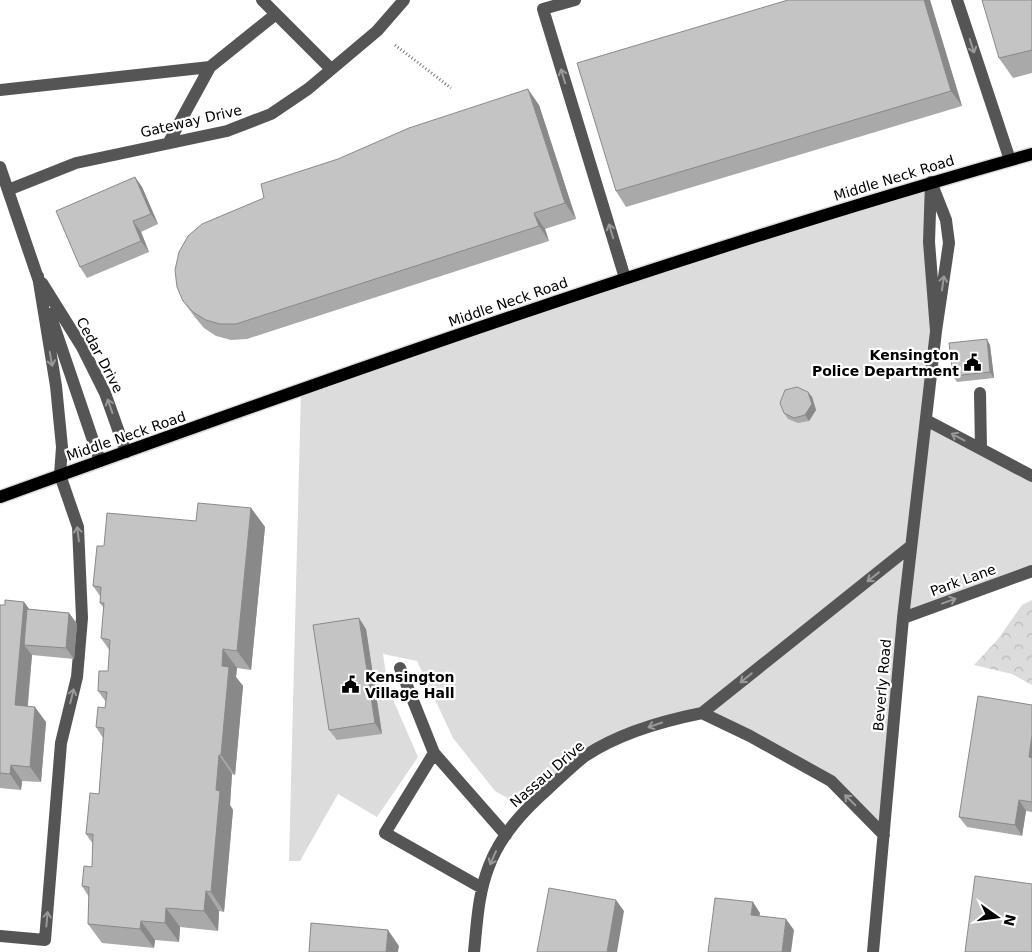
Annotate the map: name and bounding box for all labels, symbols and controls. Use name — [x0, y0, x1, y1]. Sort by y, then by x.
one-way arrow — [968, 38, 977, 54]
one-way arrow — [558, 68, 568, 84]
street label: Gateway Drive — [139, 102, 243, 140]
street label: Middle Neck Road — [832, 152, 956, 204]
one-way arrow — [605, 223, 615, 239]
street label: Middle Neck Road — [446, 274, 570, 330]
one-way arrow — [938, 276, 948, 292]
street label: Cedar Drive — [73, 314, 127, 396]
place label: Kensington Police Department — [812, 347, 959, 379]
one-way arrow — [47, 351, 57, 367]
public building icon: Kensington Police Department — [963, 353, 983, 373]
one-way arrow — [105, 399, 114, 414]
street label: Middle Neck Road — [64, 408, 188, 464]
one-way arrow — [951, 432, 966, 441]
one-way arrow — [73, 526, 83, 542]
street label: Park Lane — [928, 561, 998, 599]
one-way arrow — [867, 571, 880, 582]
one-way arrow — [941, 596, 956, 605]
street label: Beverly Road — [870, 638, 894, 732]
place label: Kensington Village Hall — [365, 669, 455, 701]
one-way arrow — [739, 673, 753, 683]
public building icon: Kensington Village Hall — [341, 675, 361, 695]
one-way arrow — [68, 688, 77, 704]
one-way arrow — [647, 721, 663, 730]
street label: Nassau Drive — [507, 737, 587, 811]
one-way arrow — [844, 794, 856, 806]
one-way arrow — [488, 850, 497, 865]
north arrow — [972, 892, 1022, 942]
one-way arrow — [42, 912, 52, 928]
text: N — [1000, 913, 1019, 928]

